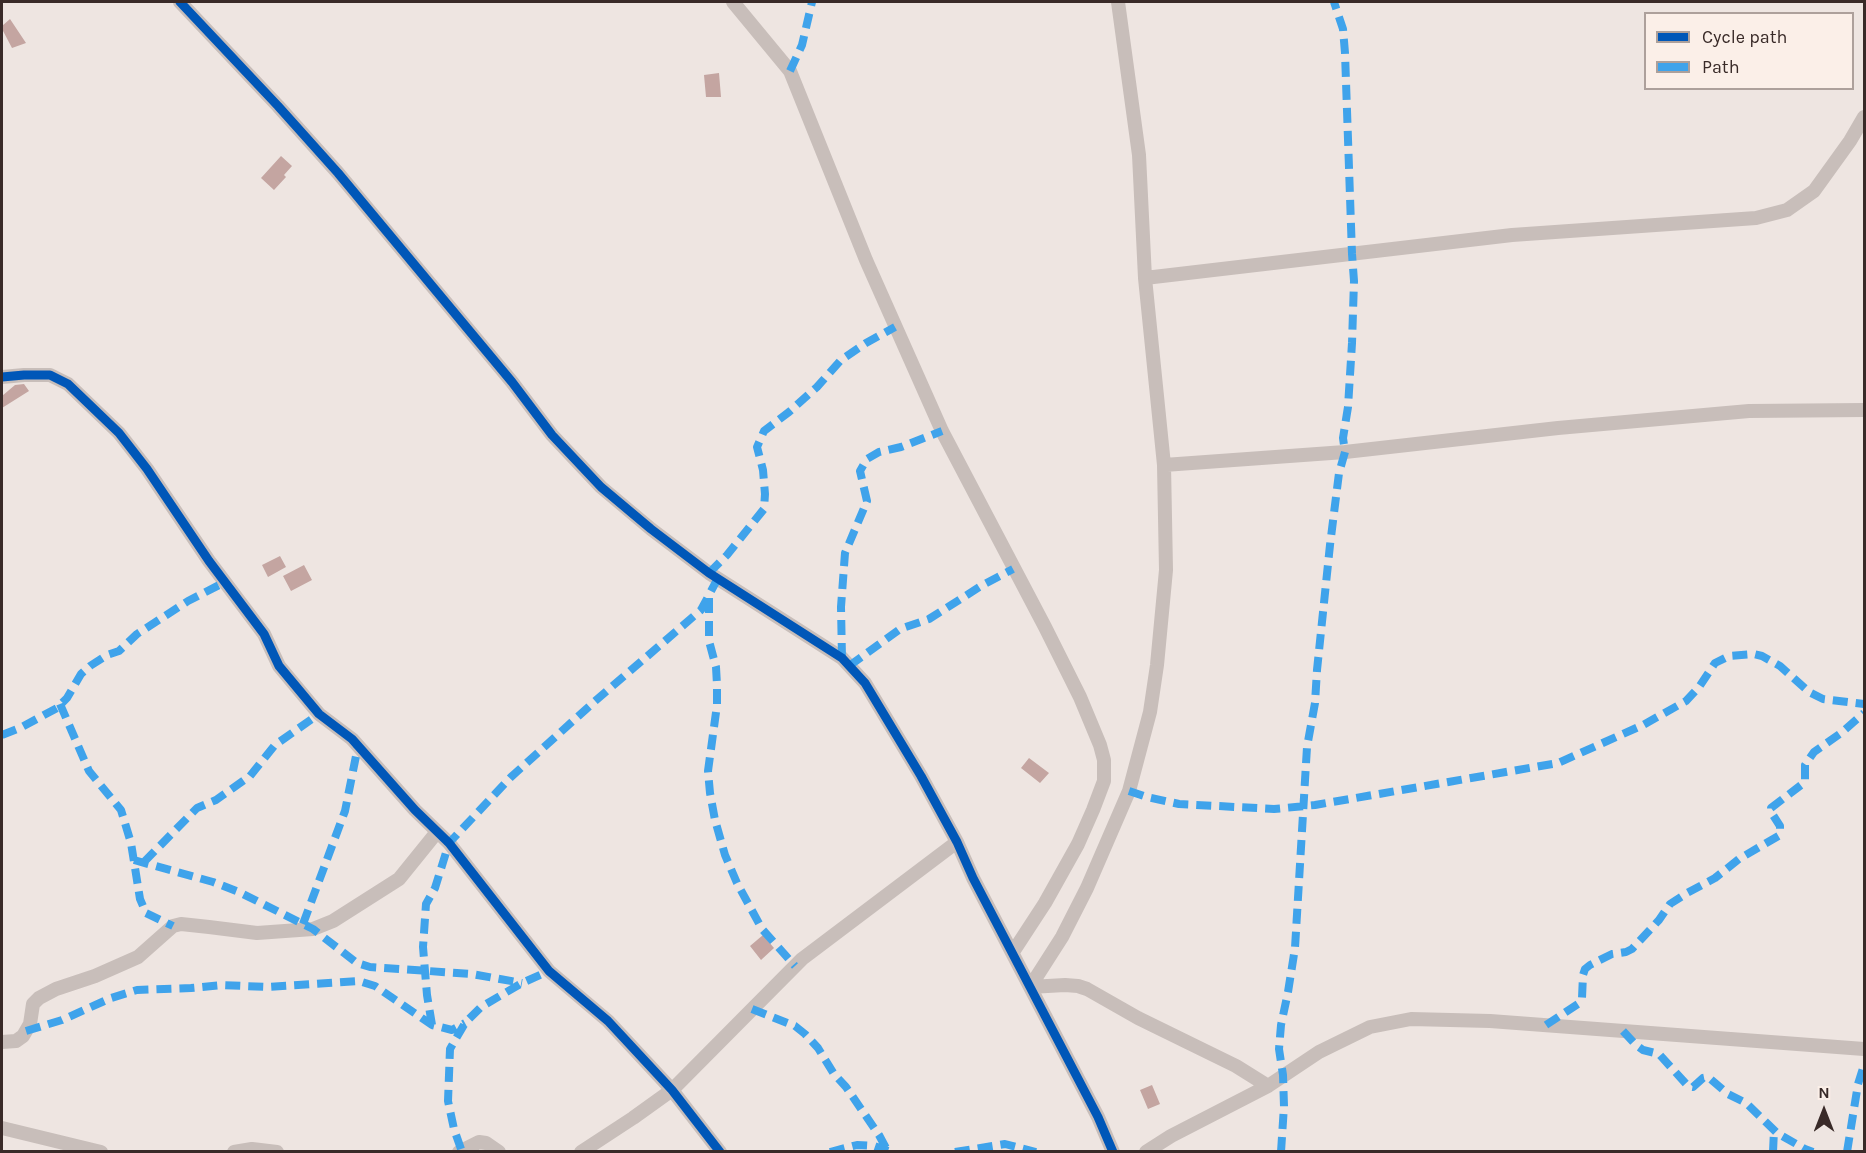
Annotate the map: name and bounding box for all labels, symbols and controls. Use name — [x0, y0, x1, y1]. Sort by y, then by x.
legend — [1644, 12, 1854, 90]
text: Cycle path — [1702, 26, 1787, 48]
text: Path — [1702, 56, 1740, 78]
north arrow — [1794, 1081, 1854, 1141]
text: N — [1818, 1083, 1830, 1102]

